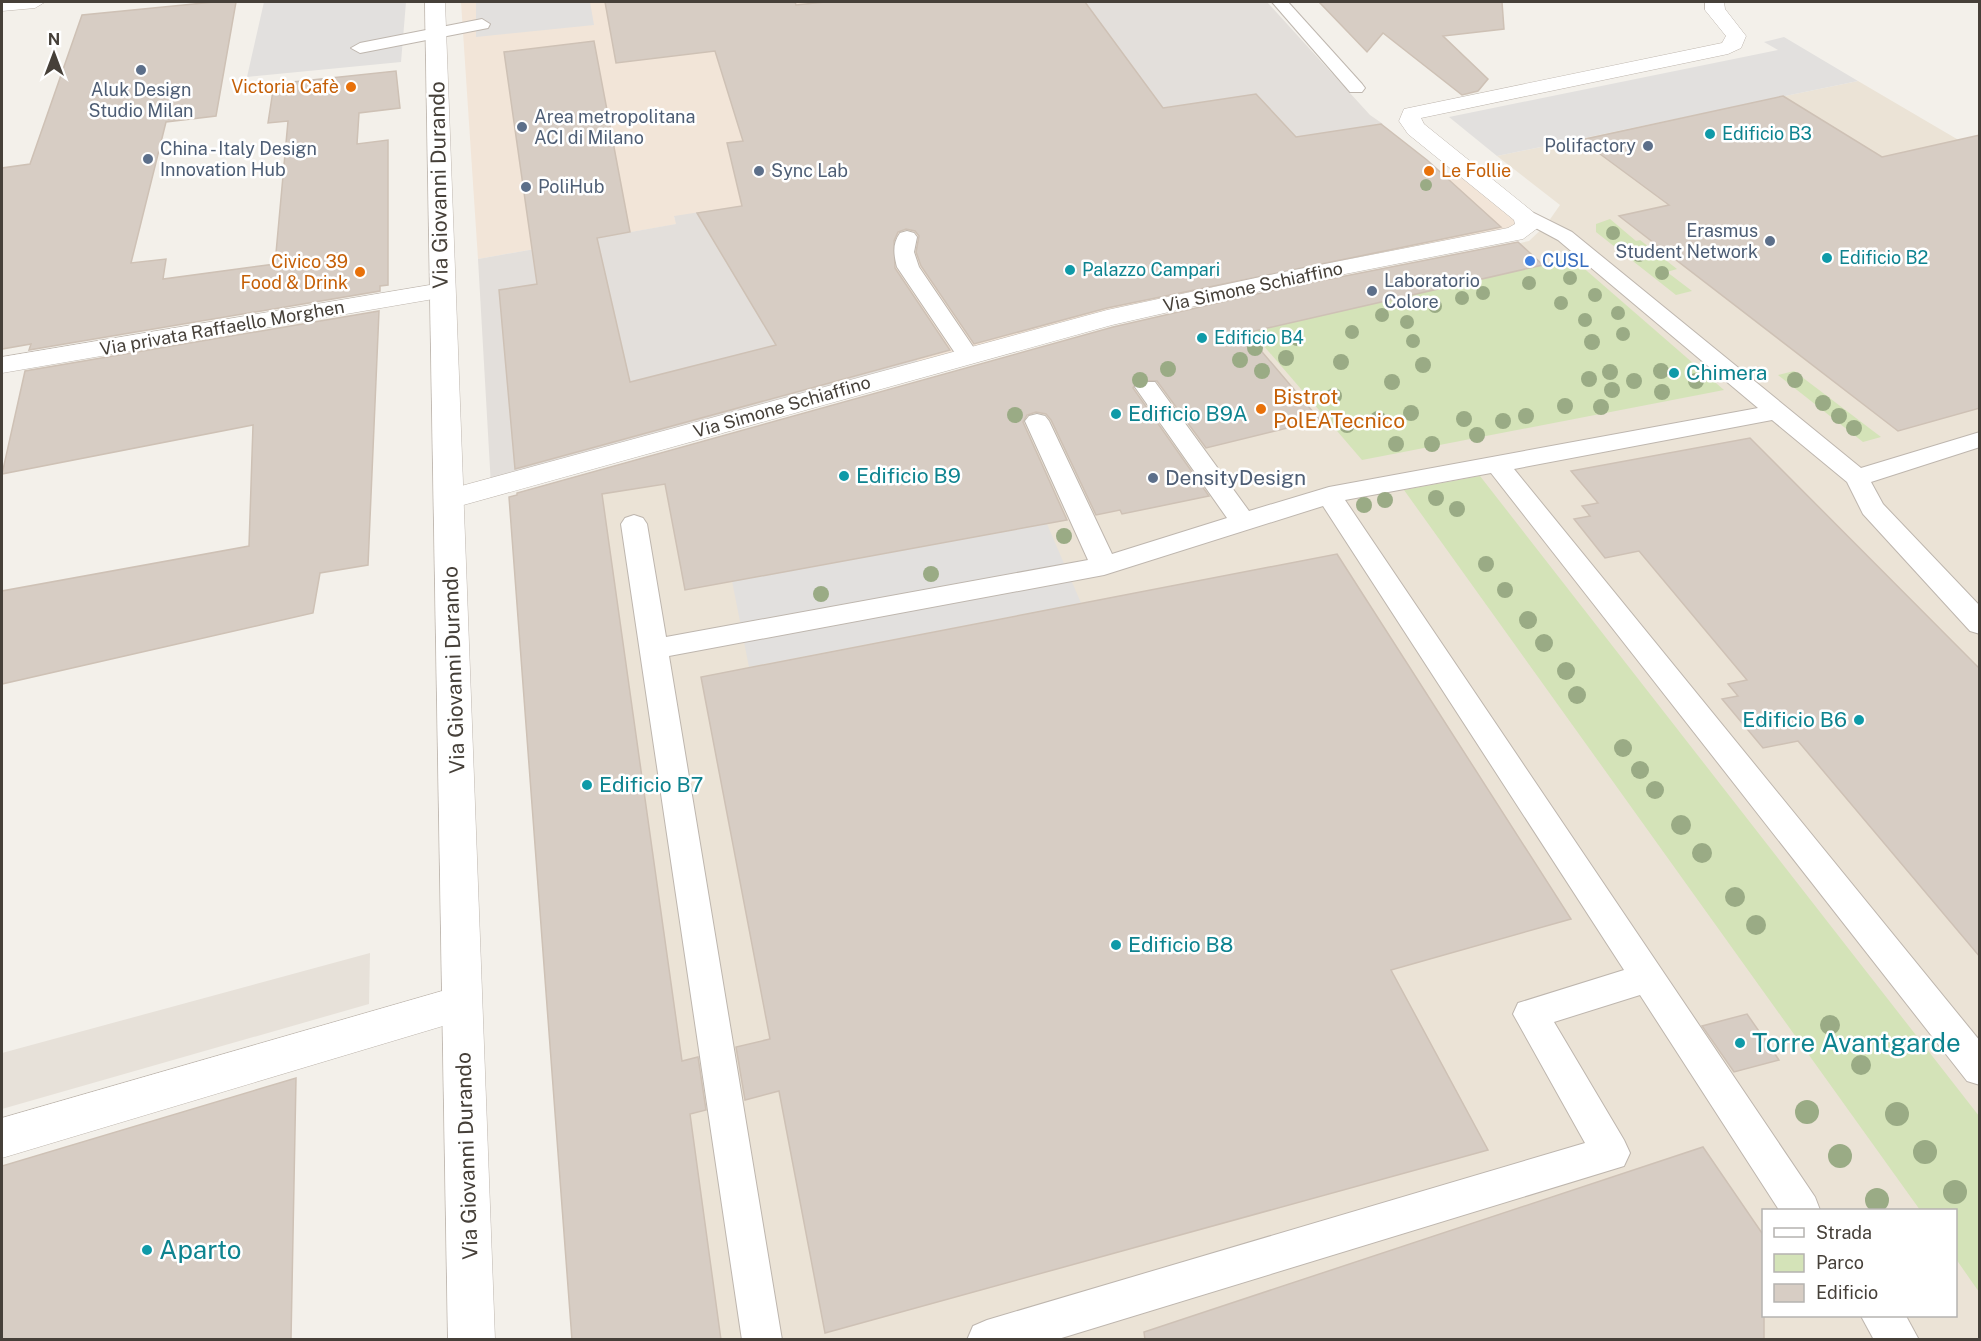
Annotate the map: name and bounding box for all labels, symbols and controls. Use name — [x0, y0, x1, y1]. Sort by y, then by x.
north arrow — [24, 24, 84, 84]
text: N — [48, 30, 60, 49]
marker: Aluk Design Studio Milan — [134, 63, 148, 77]
place label: Victoria Cafè — [231, 76, 339, 97]
place label: Aluk Design Studio Milan — [88, 79, 194, 121]
marker: Victoria Cafè — [344, 80, 358, 94]
street label: Via Giovanni Durando — [424, 81, 453, 289]
place label: Area metropolitana ACI di Milano — [534, 106, 695, 148]
marker: Area metropolitana ACI di Milano — [515, 120, 529, 134]
place label: Edificio B3 — [1722, 123, 1812, 144]
marker: Edificio B3 — [1703, 127, 1717, 141]
place label: Polifactory — [1544, 135, 1636, 156]
place label: China - Italy Design Innovation Hub — [160, 138, 317, 180]
marker: Polifactory — [1641, 139, 1655, 153]
marker: China - Italy Design Innovation Hub — [141, 152, 155, 166]
place label: Sync Lab — [771, 160, 848, 181]
place label: Le Follie — [1441, 160, 1511, 181]
marker: Sync Lab — [752, 164, 766, 178]
marker: Le Follie — [1422, 164, 1436, 178]
place label: PoliHub — [538, 176, 604, 197]
marker: PoliHub — [519, 180, 533, 194]
place label: Erasmus Student Network — [1615, 220, 1758, 262]
marker: Erasmus Student Network — [1763, 234, 1777, 248]
place label: Edificio B2 — [1839, 247, 1928, 268]
place label: CUSL — [1542, 250, 1589, 271]
place label: Civico 39 Food & Drink — [240, 251, 348, 293]
marker: Edificio B2 — [1820, 251, 1834, 265]
marker: CUSL — [1523, 254, 1537, 268]
street label: Via Simone Schiaffino — [1161, 257, 1345, 316]
place label: Palazzo Campari — [1082, 259, 1220, 280]
marker: Palazzo Campari — [1063, 263, 1077, 277]
marker: Civico 39 Food & Drink — [353, 265, 367, 279]
place label: Laboratorio Colore — [1384, 270, 1480, 312]
marker: Laboratorio Colore — [1365, 284, 1379, 298]
street label: Via privata Raffaello Morghen — [98, 296, 346, 359]
place label: Edificio B4 — [1214, 327, 1304, 348]
marker: Edificio B4 — [1195, 331, 1209, 345]
place label: Chimera — [1686, 360, 1767, 385]
marker: Chimera — [1667, 366, 1681, 380]
street label: Via Simone Schiaffino — [691, 371, 873, 442]
place label: Bistrot PolEATecnico — [1273, 384, 1405, 433]
place label: Edificio B9A — [1128, 401, 1248, 426]
marker: Bistrot PolEATecnico — [1254, 402, 1268, 416]
marker: Edificio B9A — [1109, 407, 1123, 421]
place label: Edificio B9 — [856, 463, 961, 488]
place label: DensityDesign — [1165, 465, 1306, 490]
marker: Edificio B9 — [837, 469, 851, 483]
marker: DensityDesign — [1146, 471, 1160, 485]
street label: Via Giovanni Durando — [437, 566, 470, 774]
place label: Edificio B6 — [1742, 707, 1847, 732]
marker: Edificio B6 — [1852, 713, 1866, 727]
place label: Edificio B7 — [599, 772, 703, 797]
marker: Edificio B7 — [580, 778, 594, 792]
place label: Edificio B8 — [1128, 932, 1233, 957]
marker: Edificio B8 — [1109, 938, 1123, 952]
place label: Torre Avantgarde — [1752, 1027, 1961, 1058]
marker: Torre Avantgarde — [1733, 1036, 1747, 1050]
street label: Via Giovanni Durando — [450, 1052, 483, 1260]
legend — [1762, 1209, 1957, 1317]
text: Strada — [1816, 1222, 1872, 1243]
place label: Aparto — [159, 1234, 241, 1265]
marker: Aparto — [140, 1243, 154, 1257]
text: Parco — [1816, 1252, 1864, 1273]
text: Edificio — [1816, 1282, 1878, 1303]

